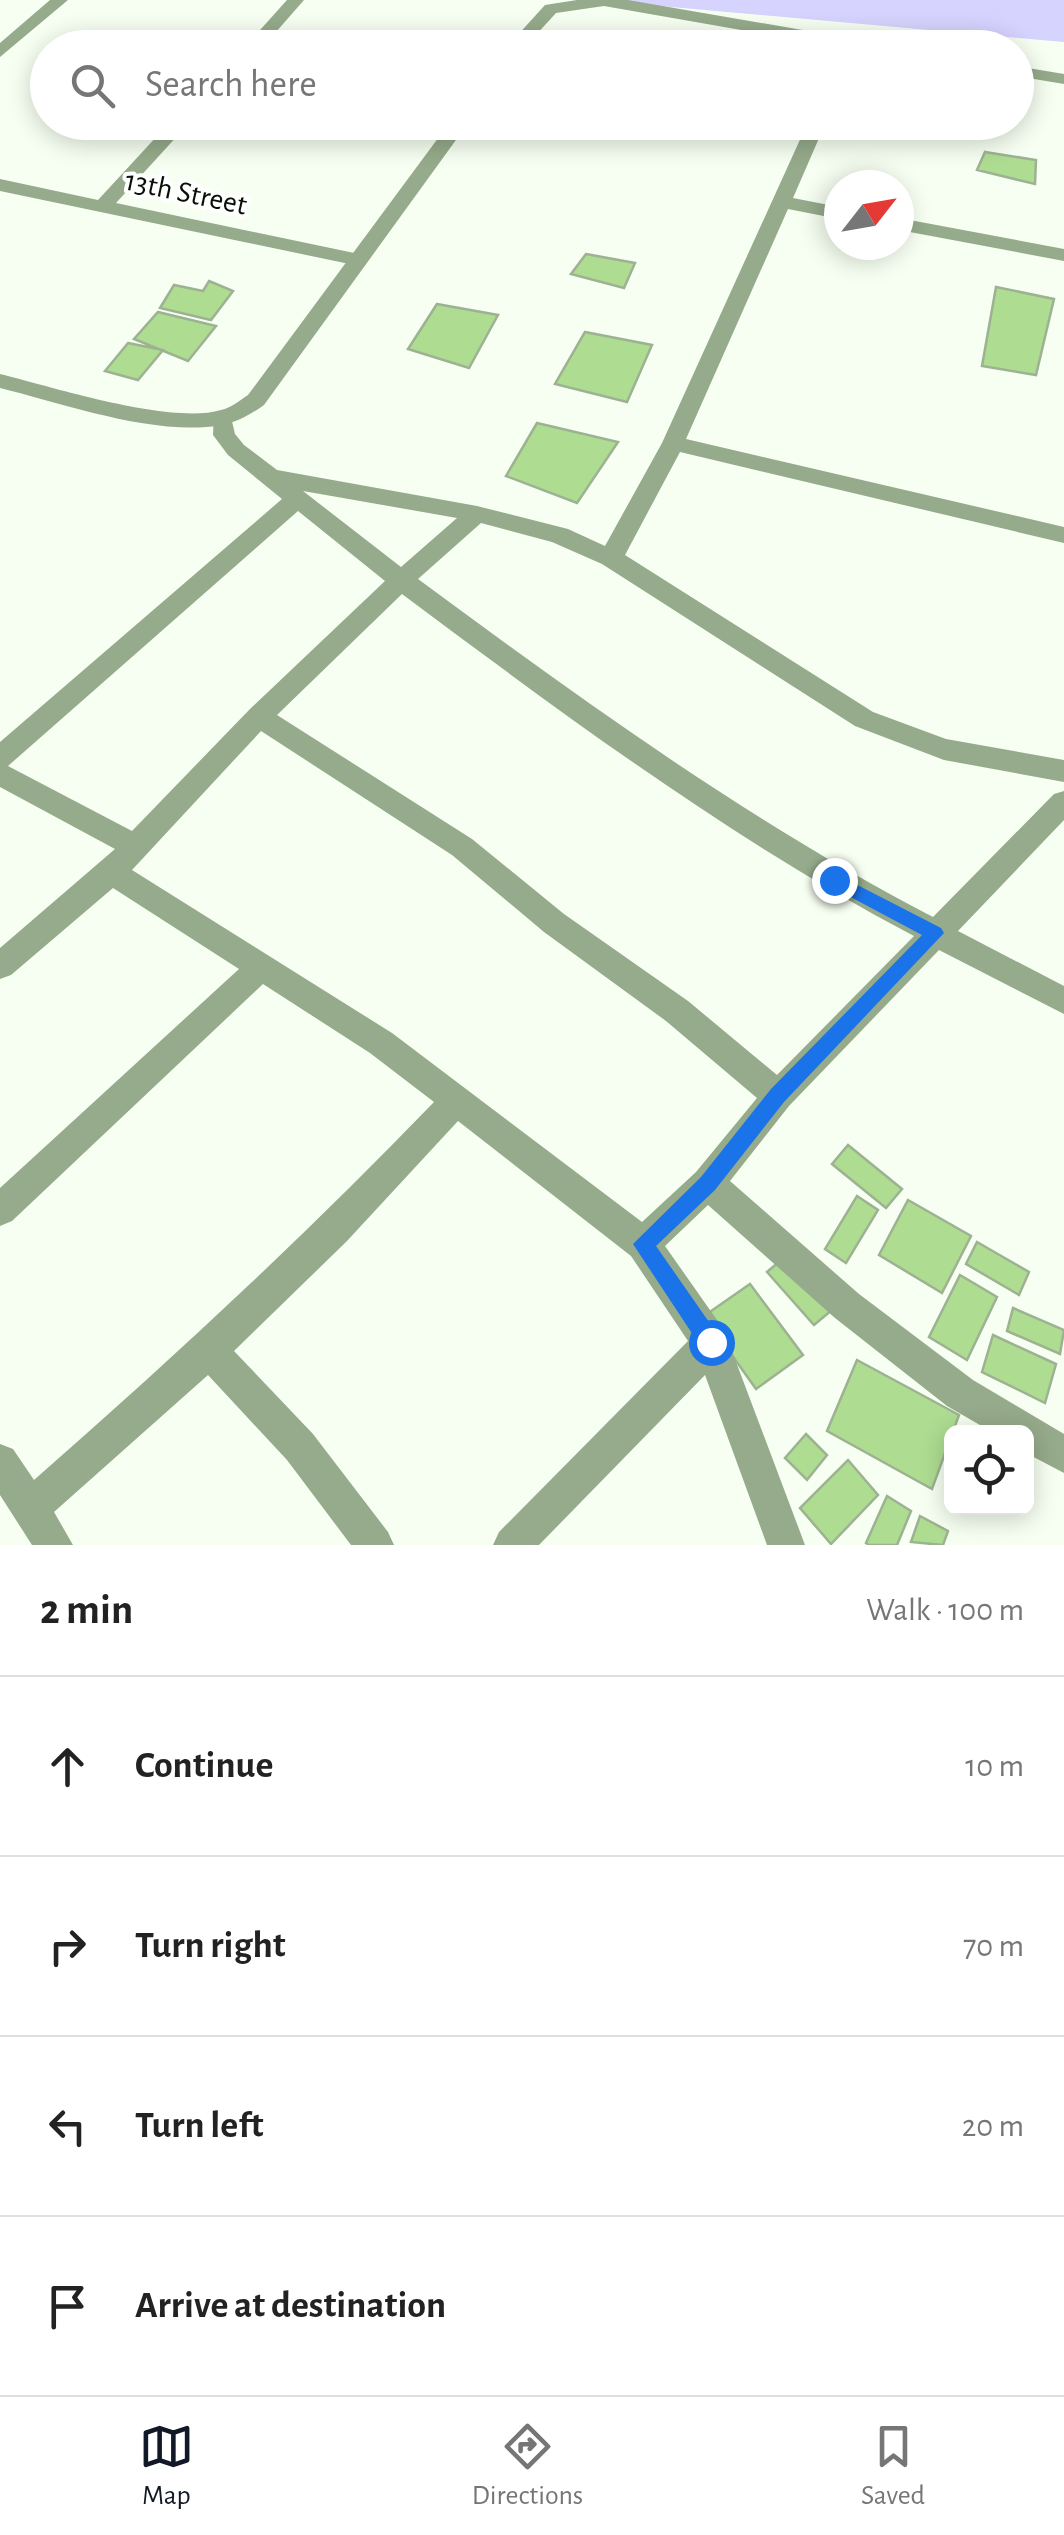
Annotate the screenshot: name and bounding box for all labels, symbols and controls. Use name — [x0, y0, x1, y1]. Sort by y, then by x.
search box — [30, 30, 1034, 140]
icon: search — [65, 58, 120, 113]
text: Search here — [145, 66, 317, 104]
street label: 13th Street — [123, 165, 250, 221]
north arrow — [824, 170, 914, 260]
route end — [812, 858, 858, 904]
route start — [689, 1320, 735, 1366]
map controls — [944, 1425, 1034, 1515]
button: locate — [944, 1425, 1034, 1515]
text: 2 min — [40, 1589, 133, 1631]
text: Walk · 100 m — [866, 1594, 1024, 1626]
icon: ahead — [40, 1739, 95, 1794]
text: Continue — [135, 1747, 273, 1785]
text: 10 m — [965, 1750, 1024, 1782]
icon: right — [40, 1919, 95, 1974]
text: Turn right — [135, 1927, 285, 1965]
text: 70 m — [963, 1930, 1024, 1962]
icon: left — [40, 2099, 95, 2154]
text: Turn left — [135, 2107, 263, 2145]
text: 20 m — [962, 2110, 1024, 2142]
icon: arrive — [40, 2279, 95, 2334]
text: Arrive at destination — [135, 2287, 446, 2325]
tab: Map — [139, 2419, 194, 2513]
tab: Directions — [472, 2419, 583, 2513]
tab: Saved — [861, 2419, 925, 2513]

